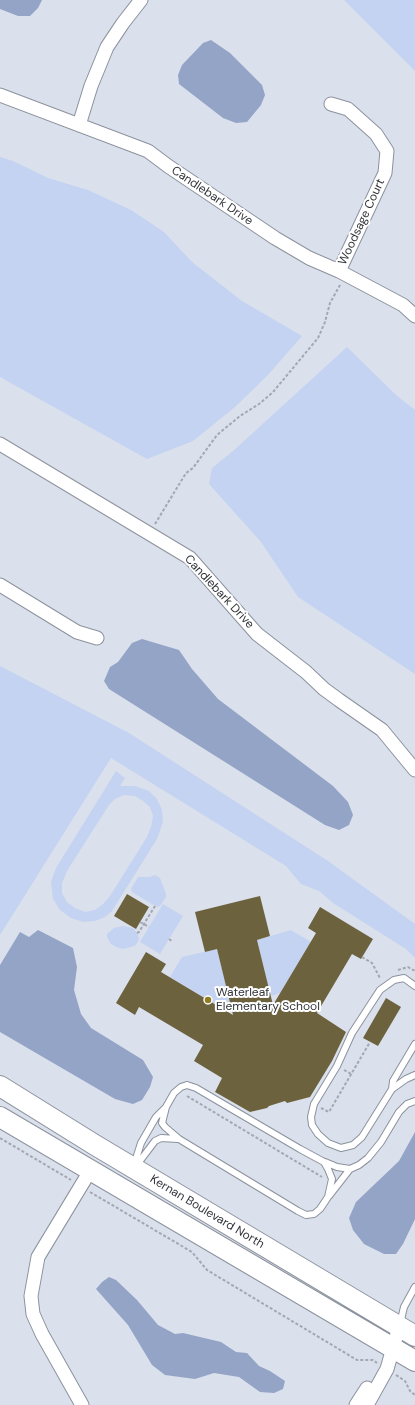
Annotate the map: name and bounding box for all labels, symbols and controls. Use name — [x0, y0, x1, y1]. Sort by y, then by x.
street label: Candlebark Drive — [169, 163, 255, 229]
street label: Woodsage Court — [336, 177, 388, 267]
street label: Candlebark Drive — [181, 552, 257, 632]
place label: Waterleaf Elementary School — [216, 986, 320, 1014]
marker: Waterleaf Elementary School — [203, 995, 213, 1005]
street label: Kernan Boulevard North — [147, 1172, 267, 1252]

